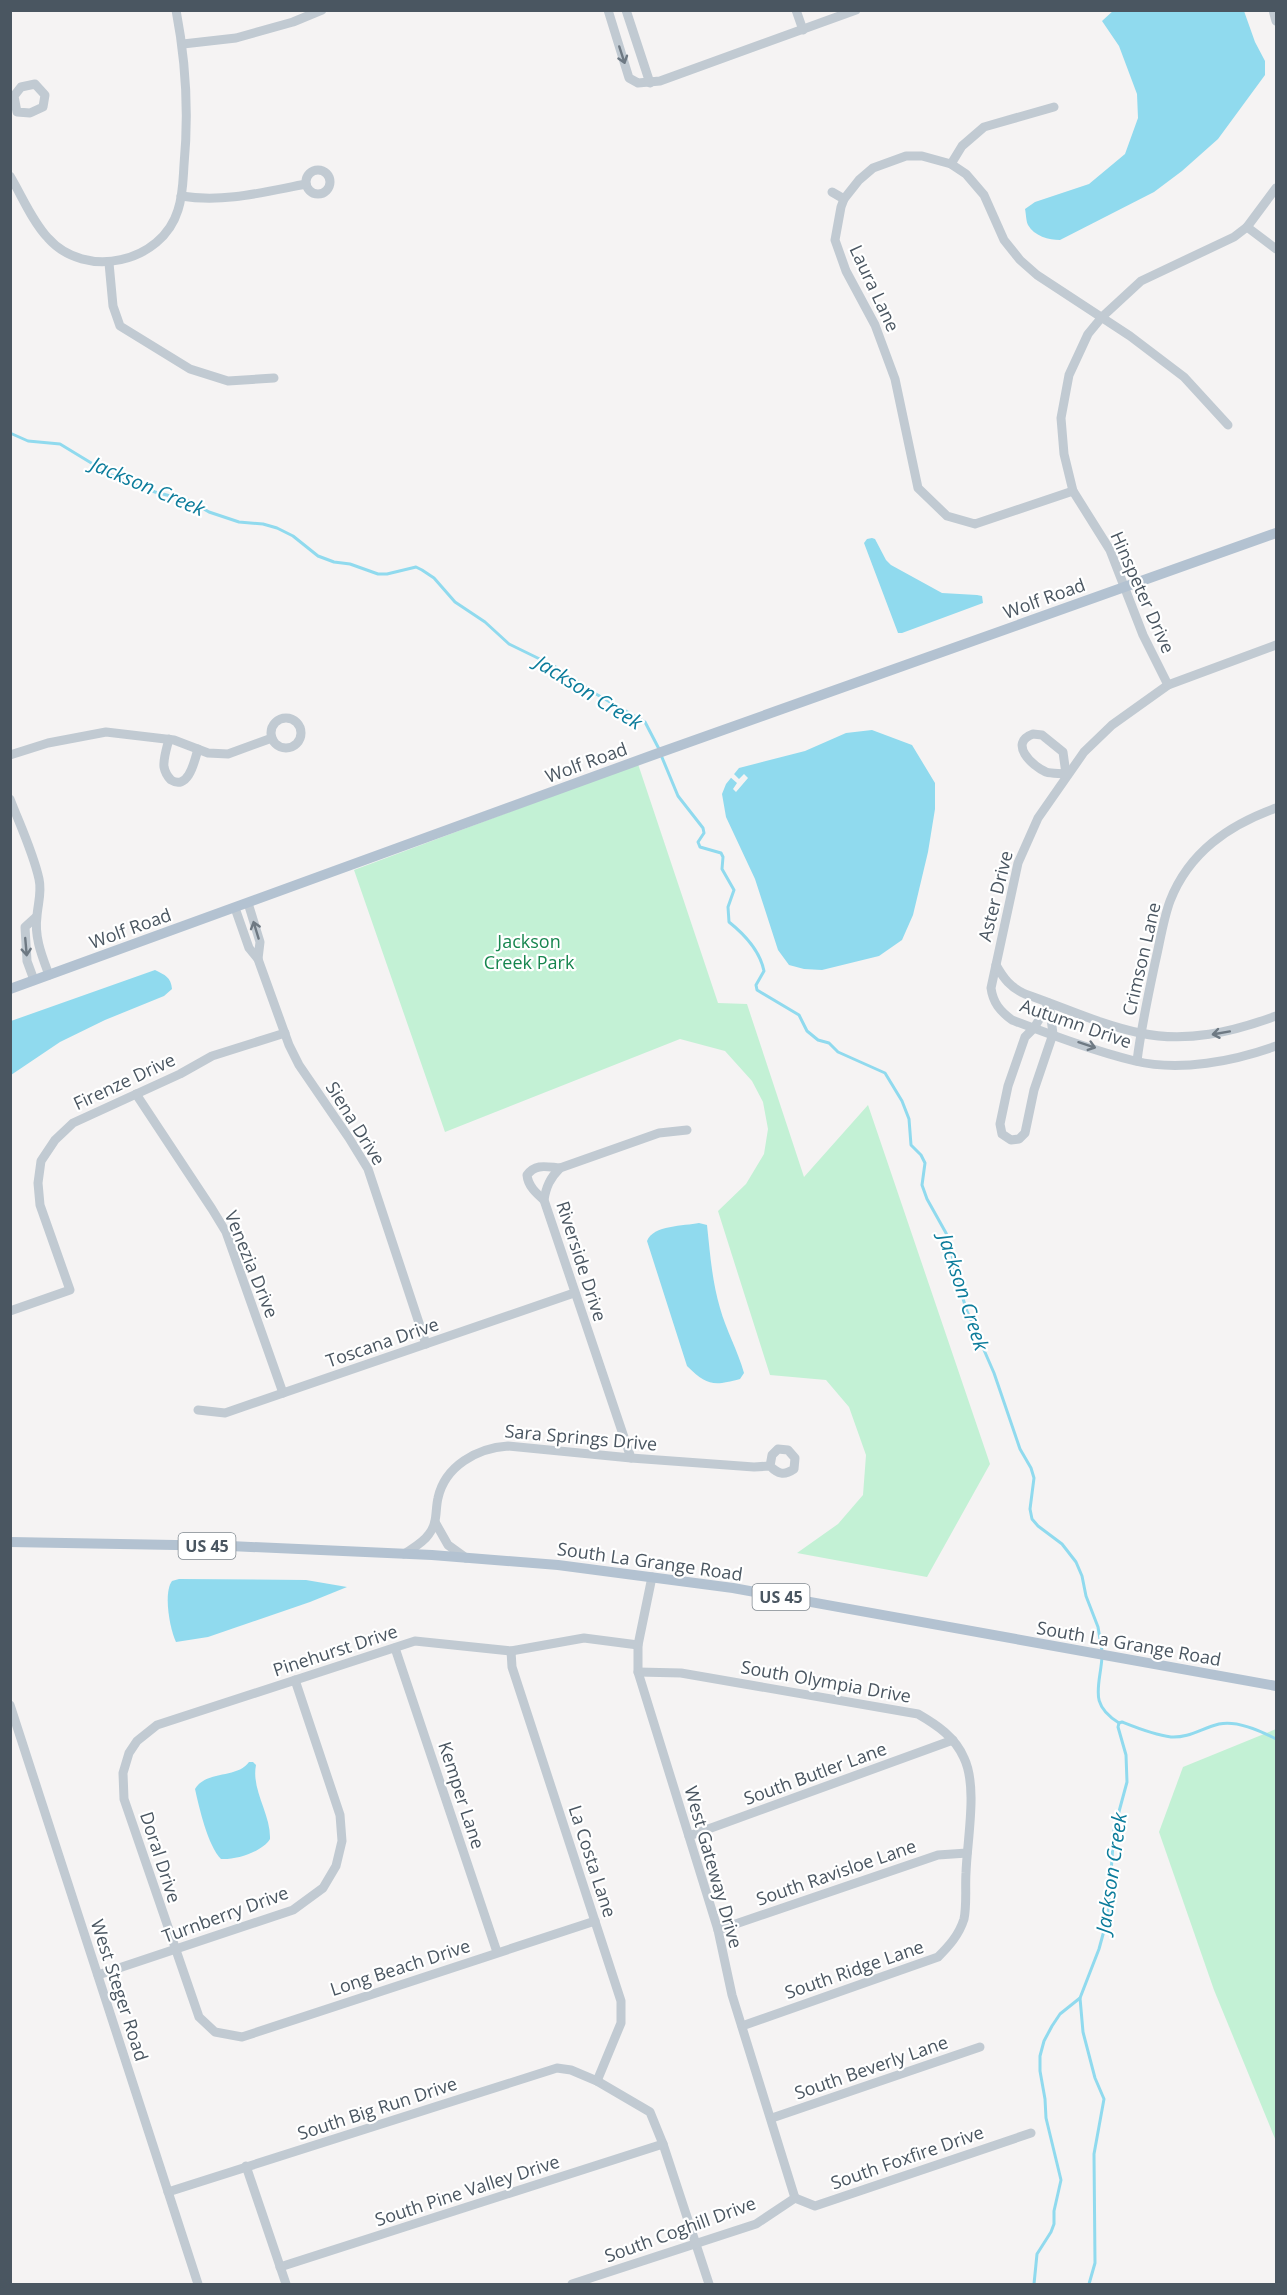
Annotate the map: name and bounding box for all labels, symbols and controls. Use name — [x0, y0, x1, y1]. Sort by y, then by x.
one-way arrow — [617, 45, 628, 64]
street label: Laura Lane — [844, 241, 906, 335]
water label: Jackson Creek — [83, 448, 210, 523]
street label: Hinspeter Drive — [1105, 527, 1181, 657]
street label: Wolf Road — [1000, 572, 1088, 624]
water label: Jackson Creek — [527, 646, 649, 736]
street label: Wolf Road — [542, 736, 630, 788]
street label: Aster Drive — [972, 848, 1018, 944]
street label: Crimson Lane — [1116, 900, 1166, 1018]
street label: Wolf Road — [86, 902, 174, 954]
one-way arrow — [250, 921, 261, 940]
park label: Jackson Creek Park — [484, 929, 575, 974]
one-way arrow — [21, 936, 32, 956]
street label: Autumn Drive — [1017, 993, 1135, 1053]
one-way arrow — [1211, 1028, 1231, 1039]
one-way arrow — [1077, 1040, 1096, 1051]
street label: Firenze Drive — [69, 1047, 179, 1115]
street label: Siena Drive — [321, 1077, 391, 1169]
street label: Riverside Drive — [551, 1198, 613, 1324]
street label: Venezia Drive — [220, 1207, 284, 1321]
water label: Jackson Creek — [931, 1226, 996, 1355]
street label: Toscana Drive — [322, 1311, 442, 1373]
street label: Sara Springs Drive — [504, 1418, 658, 1456]
road number: US 45 — [178, 1533, 236, 1559]
street label: South La Grange Road — [556, 1536, 744, 1586]
road number: US 45 — [752, 1584, 810, 1610]
street label: South La Grange Road — [1035, 1615, 1223, 1671]
street label: Pinehurst Drive — [270, 1619, 400, 1681]
street label: South Olympia Drive — [739, 1654, 913, 1708]
street label: South Butler Lane — [740, 1736, 890, 1810]
street label: Kemper Lane — [433, 1738, 491, 1852]
street label: West Gateway Drive — [679, 1783, 749, 1951]
street label: La Costa Lane — [564, 1802, 622, 1920]
street label: Doral Drive — [135, 1808, 187, 1906]
water label: Jackson Creek — [1089, 1810, 1133, 1939]
street label: South Ravisloe Lane — [753, 1833, 919, 1911]
street label: Turnberry Drive — [158, 1880, 292, 1948]
street label: West Steger Road — [86, 1916, 154, 2064]
street label: Long Beach Drive — [327, 1933, 473, 2001]
street label: South Ridge Lane — [781, 1934, 927, 2004]
street label: South Beverly Lane — [791, 2029, 951, 2105]
street label: South Big Run Drive — [294, 2071, 460, 2145]
street label: South Foxfire Drive — [827, 2120, 987, 2194]
street label: South Pine Valley Drive — [372, 2149, 562, 2231]
street label: South Coghill Drive — [601, 2190, 759, 2268]

